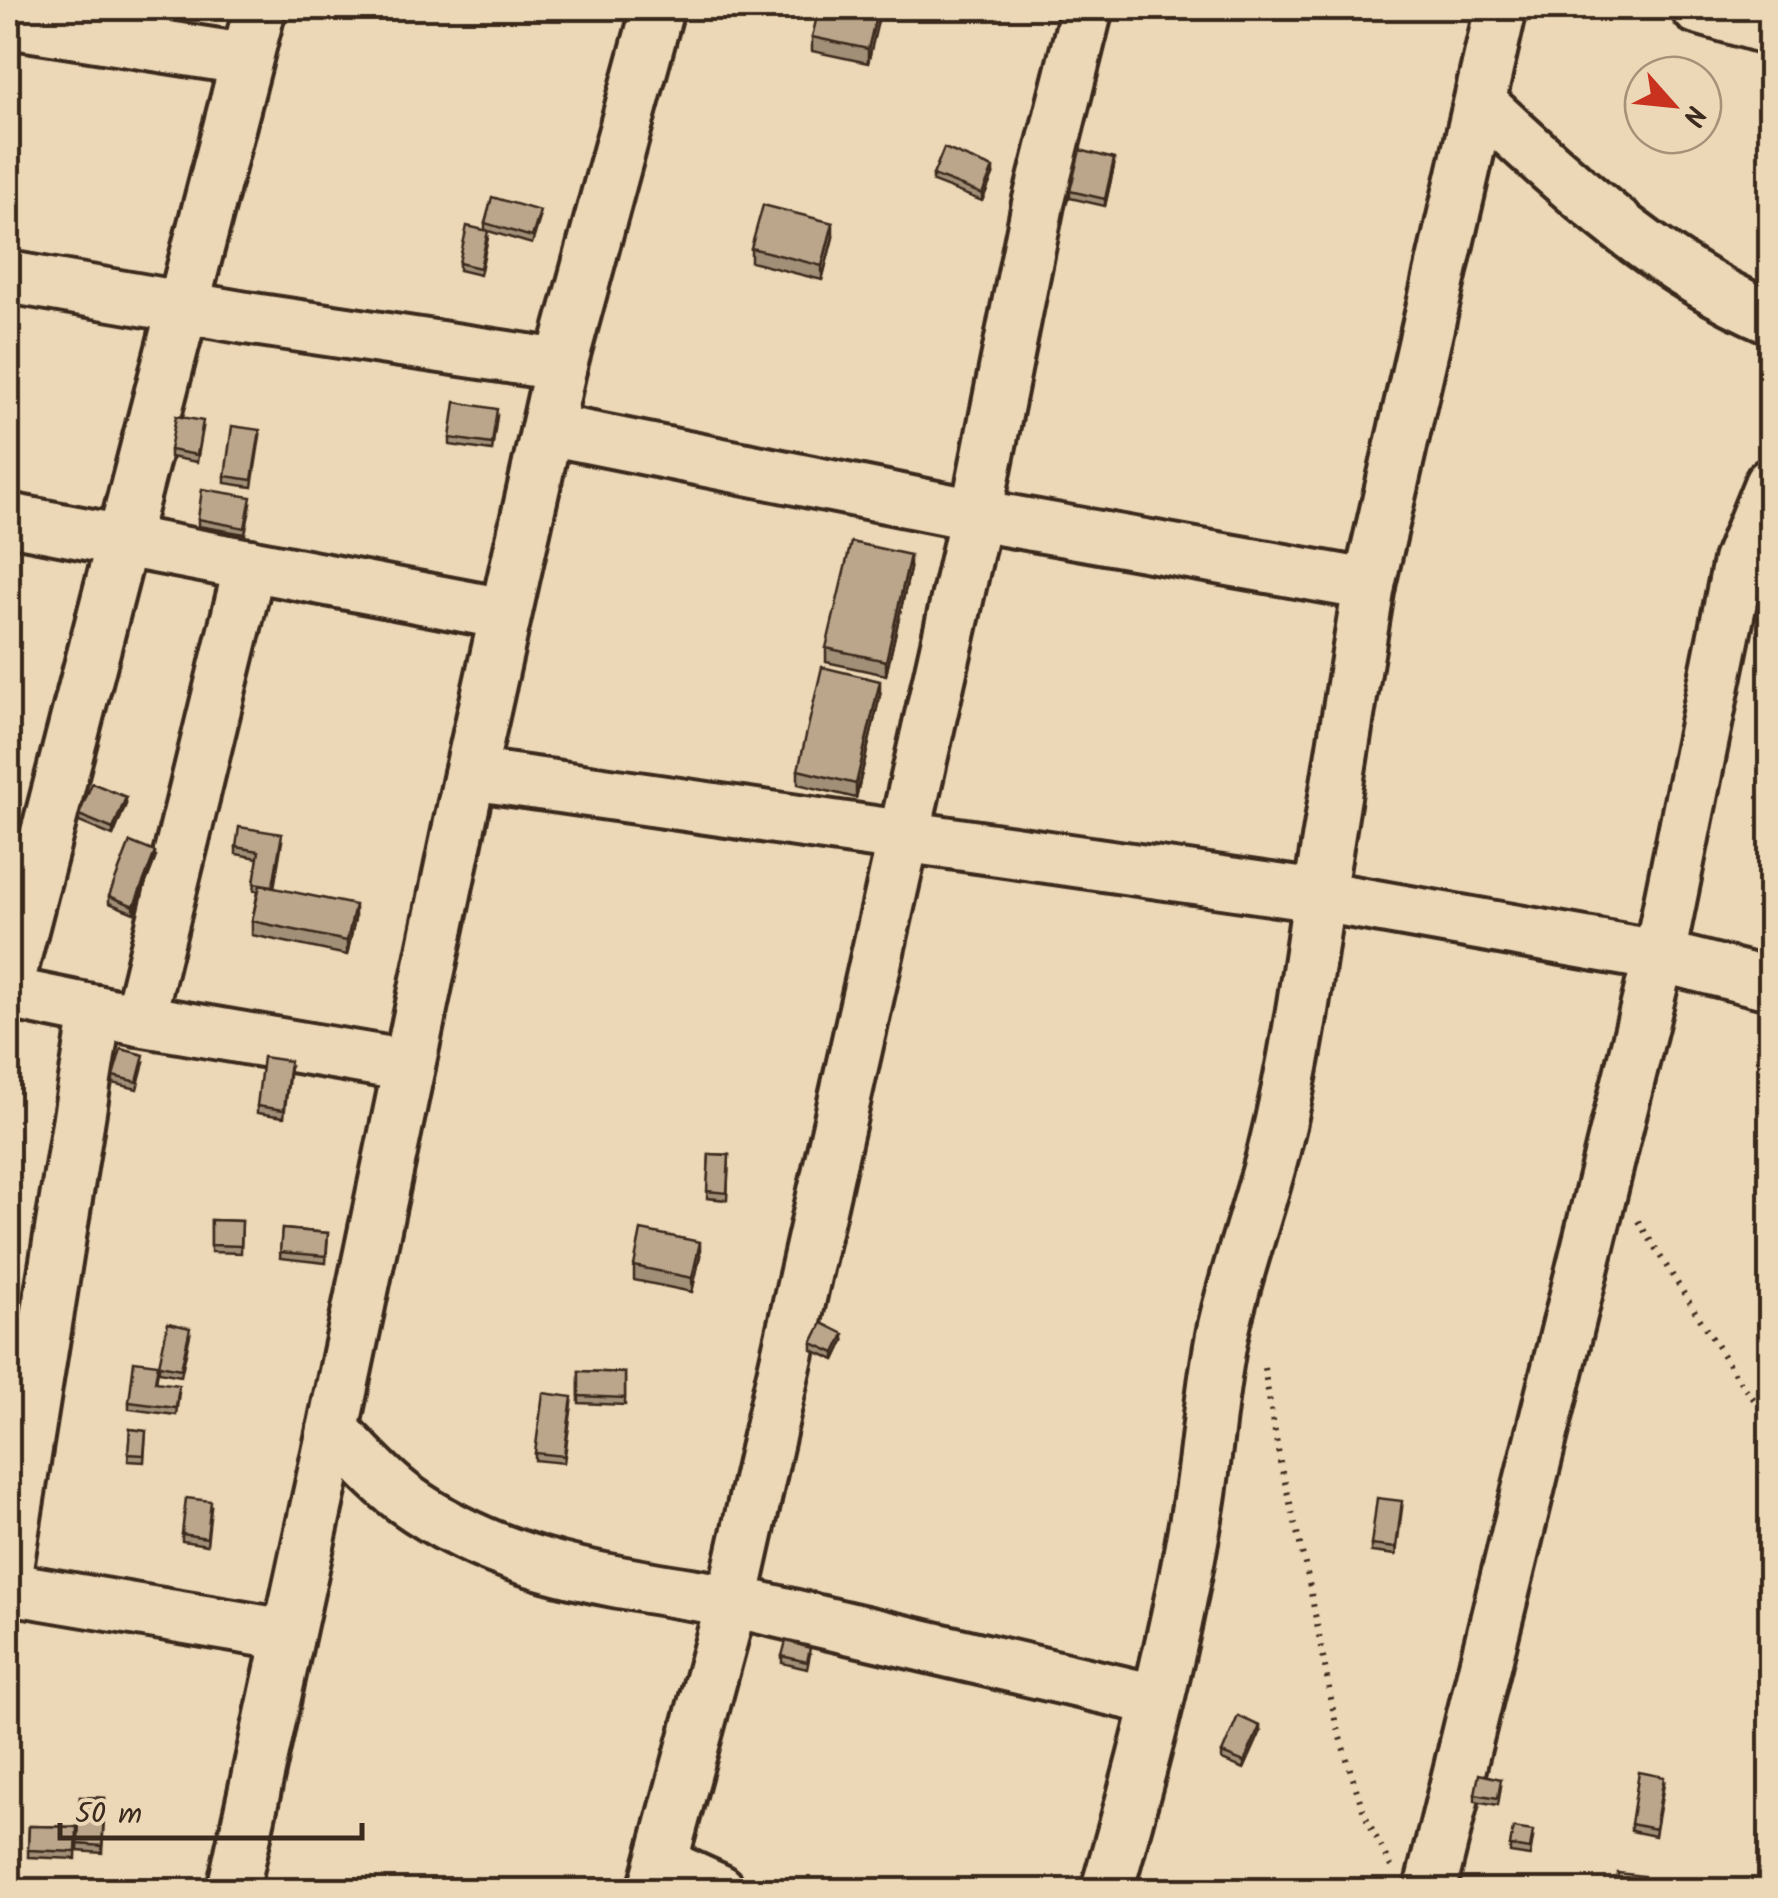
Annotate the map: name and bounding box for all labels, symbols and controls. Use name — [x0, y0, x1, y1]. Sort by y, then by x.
north arrow — [1623, 55, 1723, 155]
text: N — [1669, 97, 1717, 134]
scale bar — [60, 1778, 362, 1840]
text: 50 m — [75, 1791, 142, 1839]

